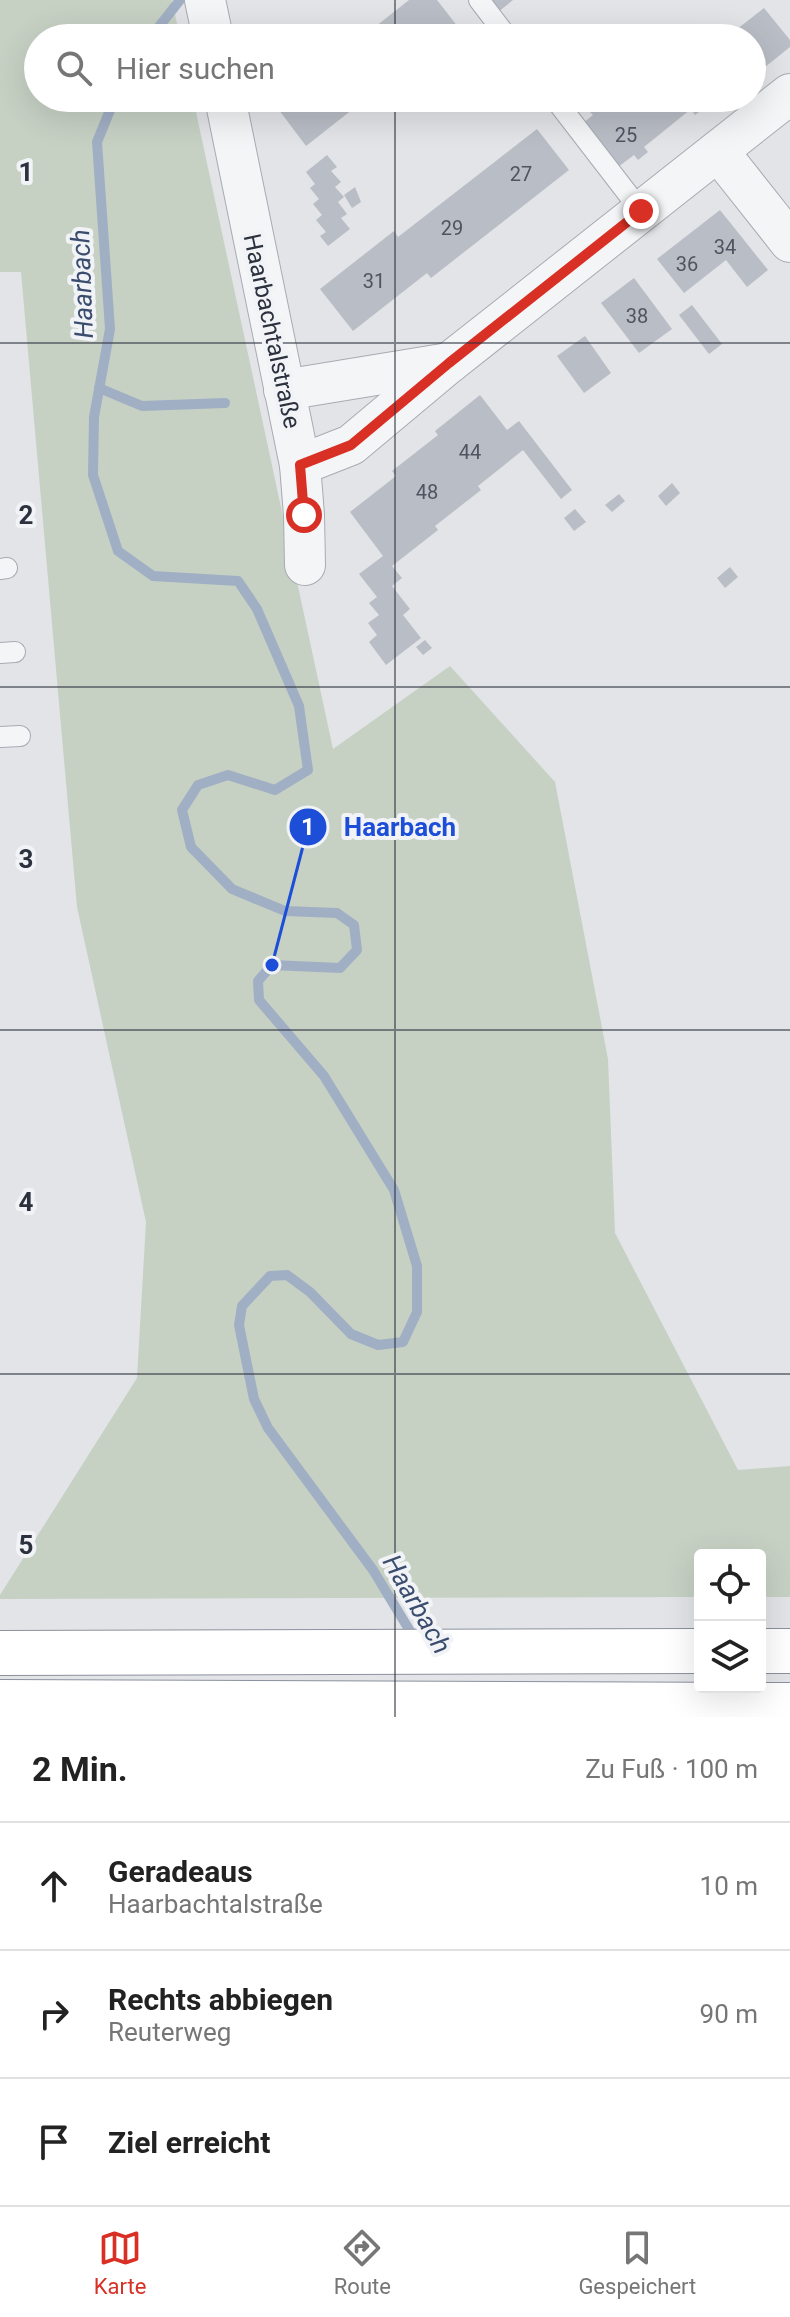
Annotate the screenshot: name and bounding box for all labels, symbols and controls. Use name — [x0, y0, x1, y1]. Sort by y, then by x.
search box — [24, 24, 766, 112]
icon: search — [52, 46, 96, 90]
text: Hier suchen — [116, 51, 275, 86]
house number: 25 — [615, 123, 637, 147]
text: 1 — [19, 157, 33, 187]
house number: 27 — [510, 162, 532, 186]
route end — [623, 193, 659, 229]
house number: 29 — [441, 216, 463, 240]
water label: Haarbach — [65, 229, 99, 339]
street label: Haarbachtalstraße — [238, 231, 306, 431]
house number: 34 — [714, 235, 736, 259]
house number: 36 — [676, 252, 698, 276]
house number: 31 — [363, 269, 385, 293]
house number: 38 — [626, 304, 648, 328]
house number: 44 — [459, 440, 481, 464]
house number: 48 — [416, 480, 438, 504]
route start — [286, 497, 322, 533]
text: 2 — [19, 500, 33, 530]
callout: Haarbach — [288, 802, 472, 852]
text: Haarbach — [344, 812, 456, 842]
text: 1 — [301, 813, 315, 841]
text: 3 — [19, 844, 33, 874]
text: 4 — [19, 1187, 34, 1217]
text: 5 — [19, 1530, 33, 1560]
water label: Haarbach — [377, 1549, 457, 1659]
map controls — [694, 1549, 766, 1693]
button: locate — [694, 1549, 766, 1621]
button: layers — [694, 1621, 766, 1693]
text: 2 Min. — [32, 1749, 128, 1789]
text: Zu Fuß · 100 m — [585, 1754, 758, 1784]
text: Geradeaus — [108, 1854, 253, 1889]
icon: ahead — [32, 1864, 76, 1908]
text: 10 m — [700, 1871, 758, 1901]
text: Haarbachtalstraße — [108, 1889, 323, 1919]
text: Rechts abbiegen — [108, 1982, 333, 2017]
icon: right — [32, 1992, 76, 2036]
text: 90 m — [700, 1999, 758, 2029]
text: Reuterweg — [108, 2017, 231, 2047]
icon: arrive — [32, 2120, 76, 2164]
text: Ziel erreicht — [108, 2125, 270, 2160]
tab: Karte — [94, 2226, 146, 2299]
tab: Route — [334, 2226, 391, 2299]
tab: Gespeichert — [578, 2226, 696, 2299]

